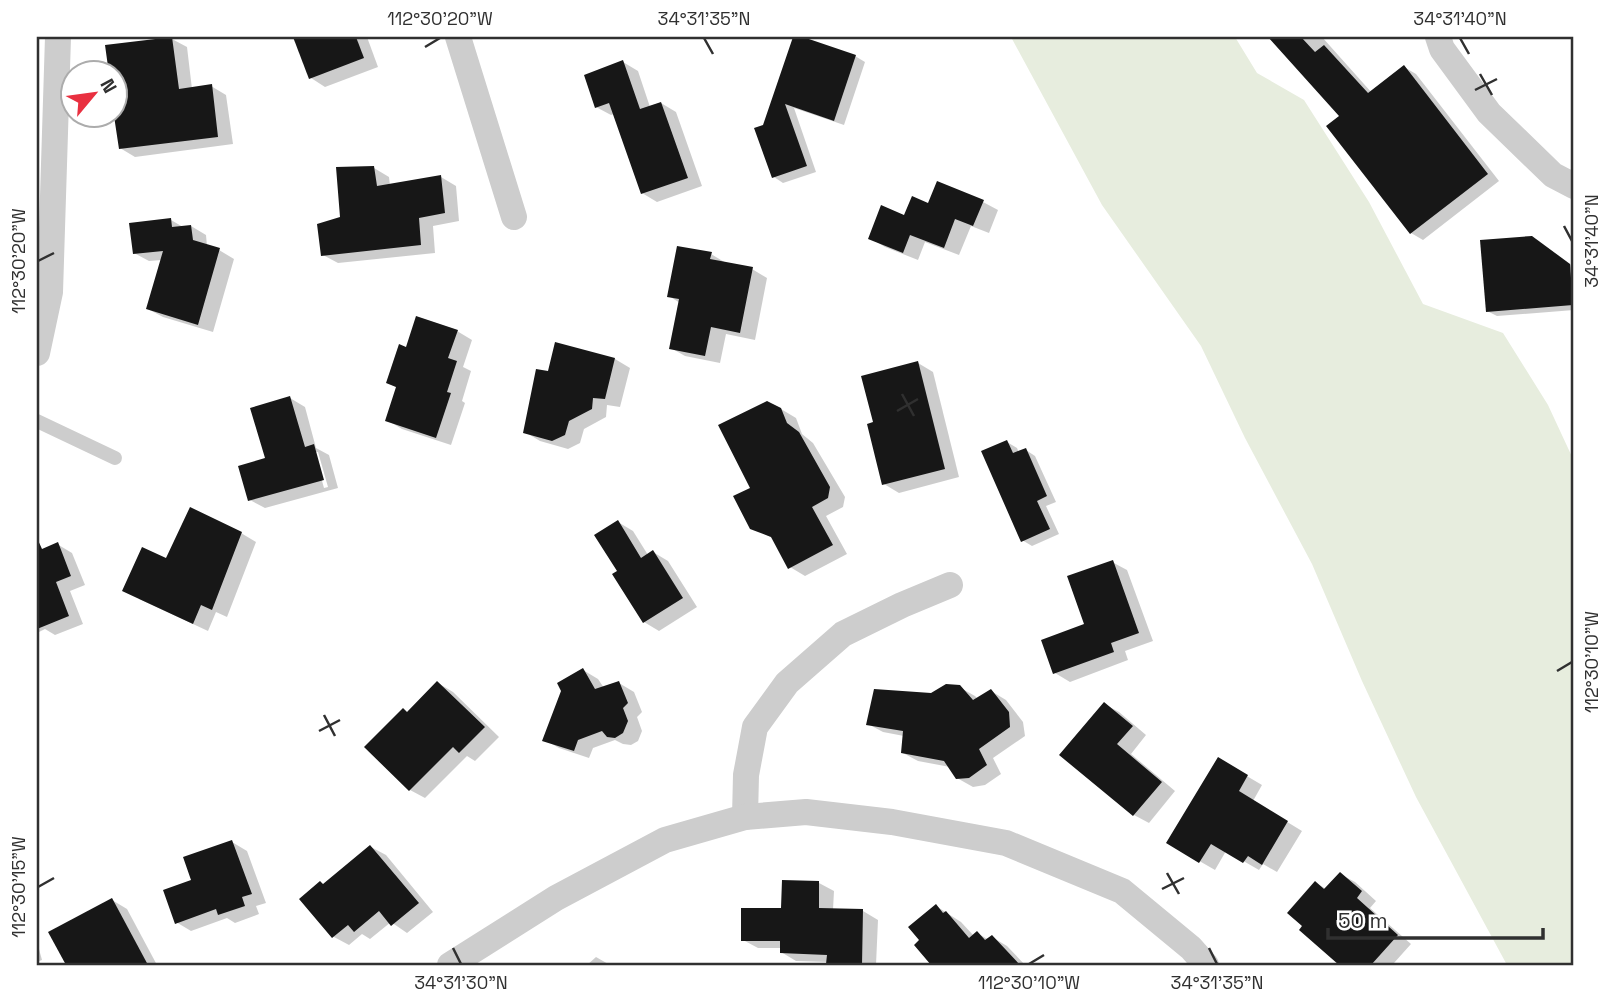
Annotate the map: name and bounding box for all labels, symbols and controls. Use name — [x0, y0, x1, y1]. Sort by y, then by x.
text: 112°30'20"W — [387, 7, 493, 30]
text: 34°31'35"N — [658, 7, 750, 30]
text: 34°31'40"N — [1413, 7, 1507, 30]
north arrow — [60, 60, 130, 130]
text: N — [94, 74, 122, 98]
text: 34°31'40"N — [1580, 194, 1603, 288]
text: 112°30'20"W — [7, 208, 30, 314]
text: 112°30'10"W — [1580, 611, 1603, 713]
text: 112°30'15"W — [7, 836, 30, 938]
scale bar — [1328, 897, 1543, 941]
text: 50 m — [1338, 907, 1388, 934]
text: 34°31'30"N — [414, 971, 508, 994]
text: 112°30'10"W — [978, 971, 1080, 994]
text: 34°31'35"N — [1171, 971, 1263, 994]

